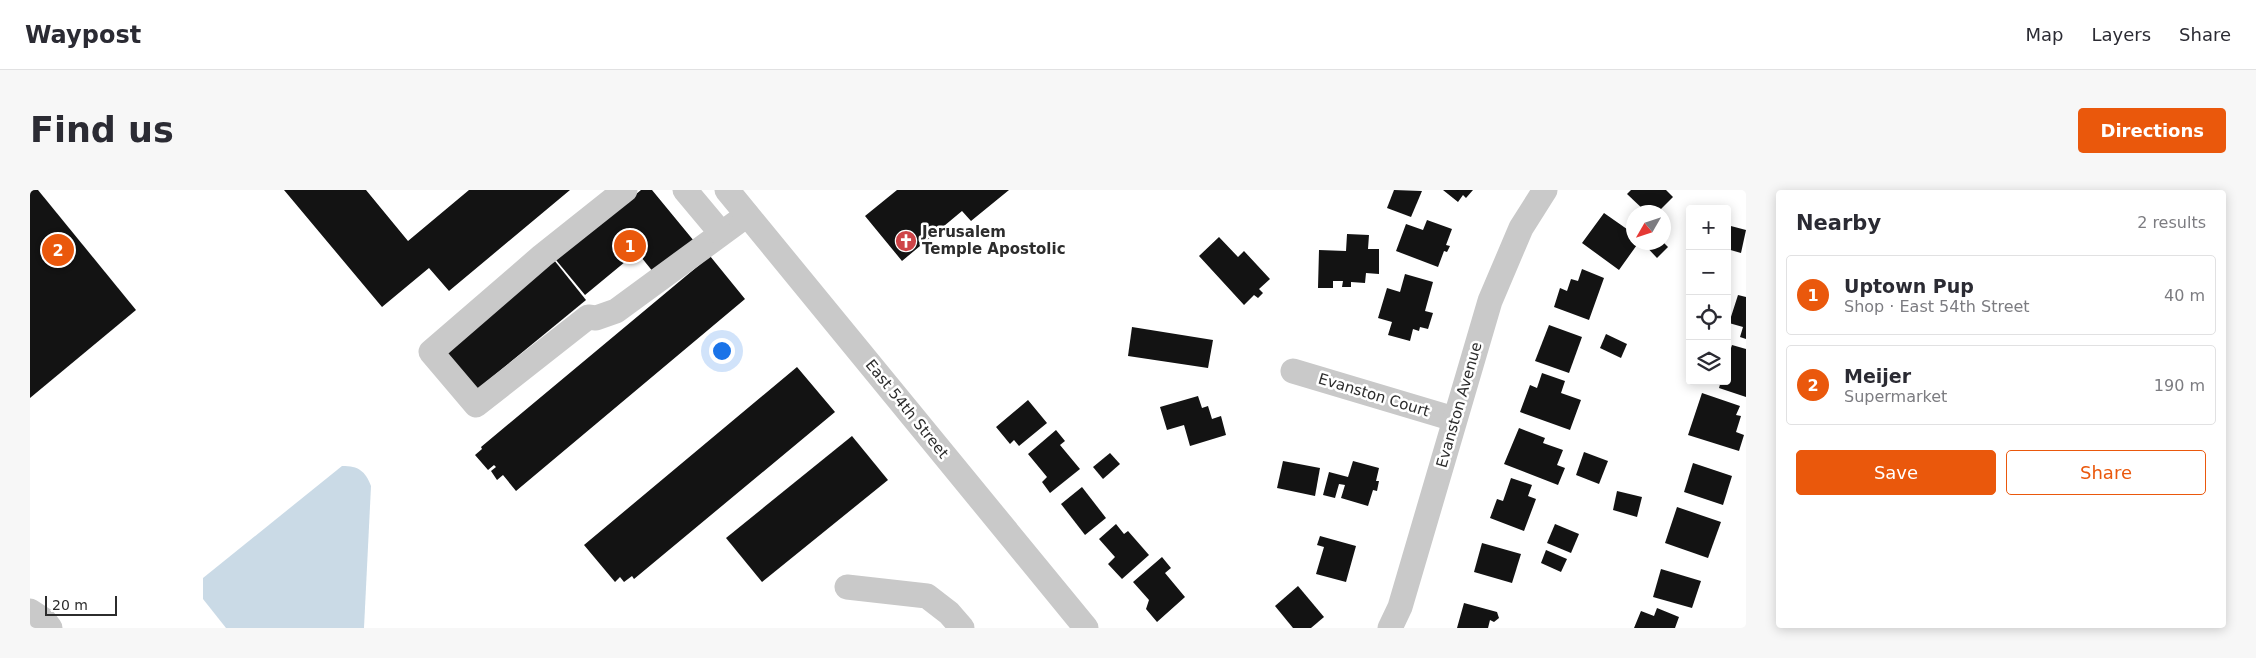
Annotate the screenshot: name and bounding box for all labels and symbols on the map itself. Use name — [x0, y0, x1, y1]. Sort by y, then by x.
north arrow — [1626, 205, 1671, 250]
place label: Jerusalem Temple Apostolic — [921, 223, 1066, 258]
pin: 1 — [614, 227, 646, 265]
church icon: Jerusalem Temple Apostolic — [894, 229, 918, 253]
pin: 2 — [42, 231, 74, 269]
your location — [709, 338, 735, 364]
street label: Evanston Avenue — [1432, 340, 1486, 470]
street label: East 54th Street — [862, 356, 952, 462]
street label: Evanston Court — [1316, 370, 1432, 421]
scale bar — [45, 593, 118, 616]

